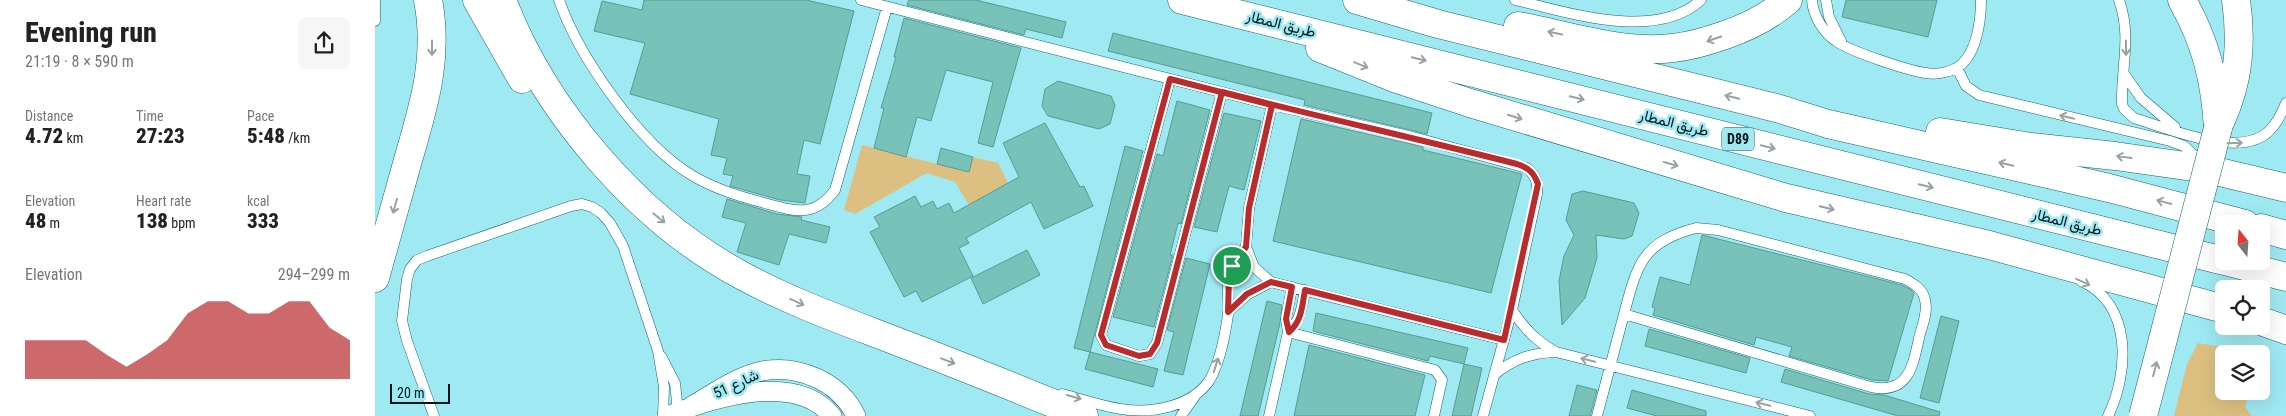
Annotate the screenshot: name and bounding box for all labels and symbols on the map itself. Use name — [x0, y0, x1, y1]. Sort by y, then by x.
street label: طريق المطار — [1243, 6, 1318, 42]
one-way arrow — [1547, 28, 1563, 37]
one-way arrow — [1707, 35, 1723, 44]
one-way arrow — [427, 40, 437, 56]
one-way arrow — [2121, 40, 2131, 56]
one-way arrow — [1411, 54, 1427, 64]
one-way arrow — [1353, 61, 1369, 70]
one-way arrow — [1725, 92, 1741, 101]
one-way arrow — [1568, 94, 1584, 103]
street label: طريق المطار — [1636, 105, 1711, 141]
one-way arrow — [2060, 112, 2076, 121]
one-way arrow — [1507, 113, 1523, 123]
road number: D89 — [1722, 128, 1754, 150]
one-way arrow — [2227, 138, 2243, 147]
one-way arrow — [1760, 142, 1776, 152]
one-way arrow — [2117, 152, 2133, 162]
one-way arrow — [1999, 159, 2015, 168]
one-way arrow — [1662, 160, 1678, 169]
one-way arrow — [1917, 182, 1933, 191]
one-way arrow — [2157, 197, 2173, 207]
one-way arrow — [390, 198, 399, 214]
one-way arrow — [1819, 204, 1835, 213]
street label: طريق المطار — [2029, 204, 2104, 240]
one-way arrow — [652, 212, 665, 223]
north arrow — [2215, 215, 2270, 270]
pin — [1211, 245, 1253, 287]
one-way arrow — [2075, 278, 2090, 288]
one-way arrow — [789, 297, 804, 307]
one-way arrow — [1581, 355, 1597, 364]
one-way arrow — [940, 357, 955, 366]
one-way arrow — [1211, 357, 1221, 373]
one-way arrow — [2151, 361, 2161, 377]
street label: شارع 51 — [710, 366, 763, 404]
scale bar — [390, 381, 450, 404]
one-way arrow — [1066, 393, 1082, 402]
one-way arrow — [1755, 399, 1771, 408]

